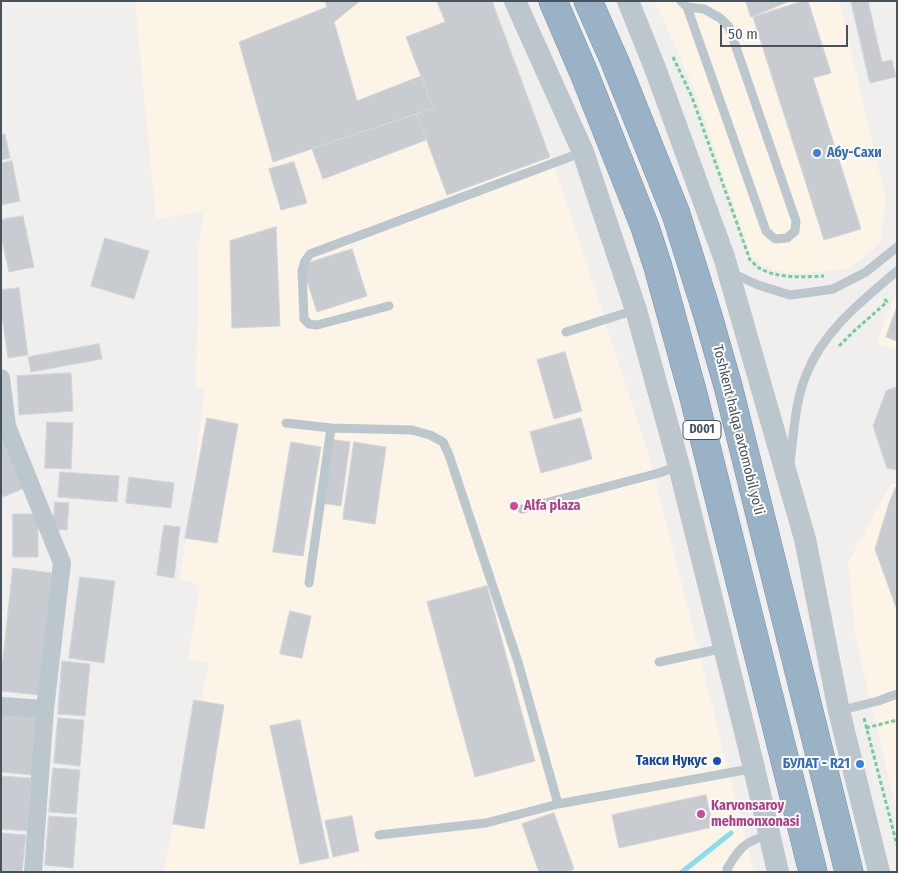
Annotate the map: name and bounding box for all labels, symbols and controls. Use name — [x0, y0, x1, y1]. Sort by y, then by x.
scale bar — [723, 15, 850, 47]
text: 50 m — [728, 25, 758, 43]
place label: Абу-Сахи — [827, 145, 882, 161]
marker: Абу-Сахи — [811, 147, 823, 159]
street label: Toshkent halqa avtomobil yo'li — [709, 343, 767, 517]
road number: D001 — [683, 420, 721, 440]
place label: Alfa plaza — [524, 498, 581, 514]
marker: Alfa plaza — [508, 500, 520, 512]
place label: Такси Нукус — [636, 753, 707, 769]
marker: Такси Нукус — [711, 755, 723, 767]
place label: БУЛАТ - R21 — [783, 756, 850, 772]
marker: БУЛАТ - R21 — [854, 758, 866, 770]
place label: Karvonsaroy mehmonxonasi — [711, 798, 799, 830]
marker: Karvonsaroy mehmonxonasi — [695, 808, 707, 820]

